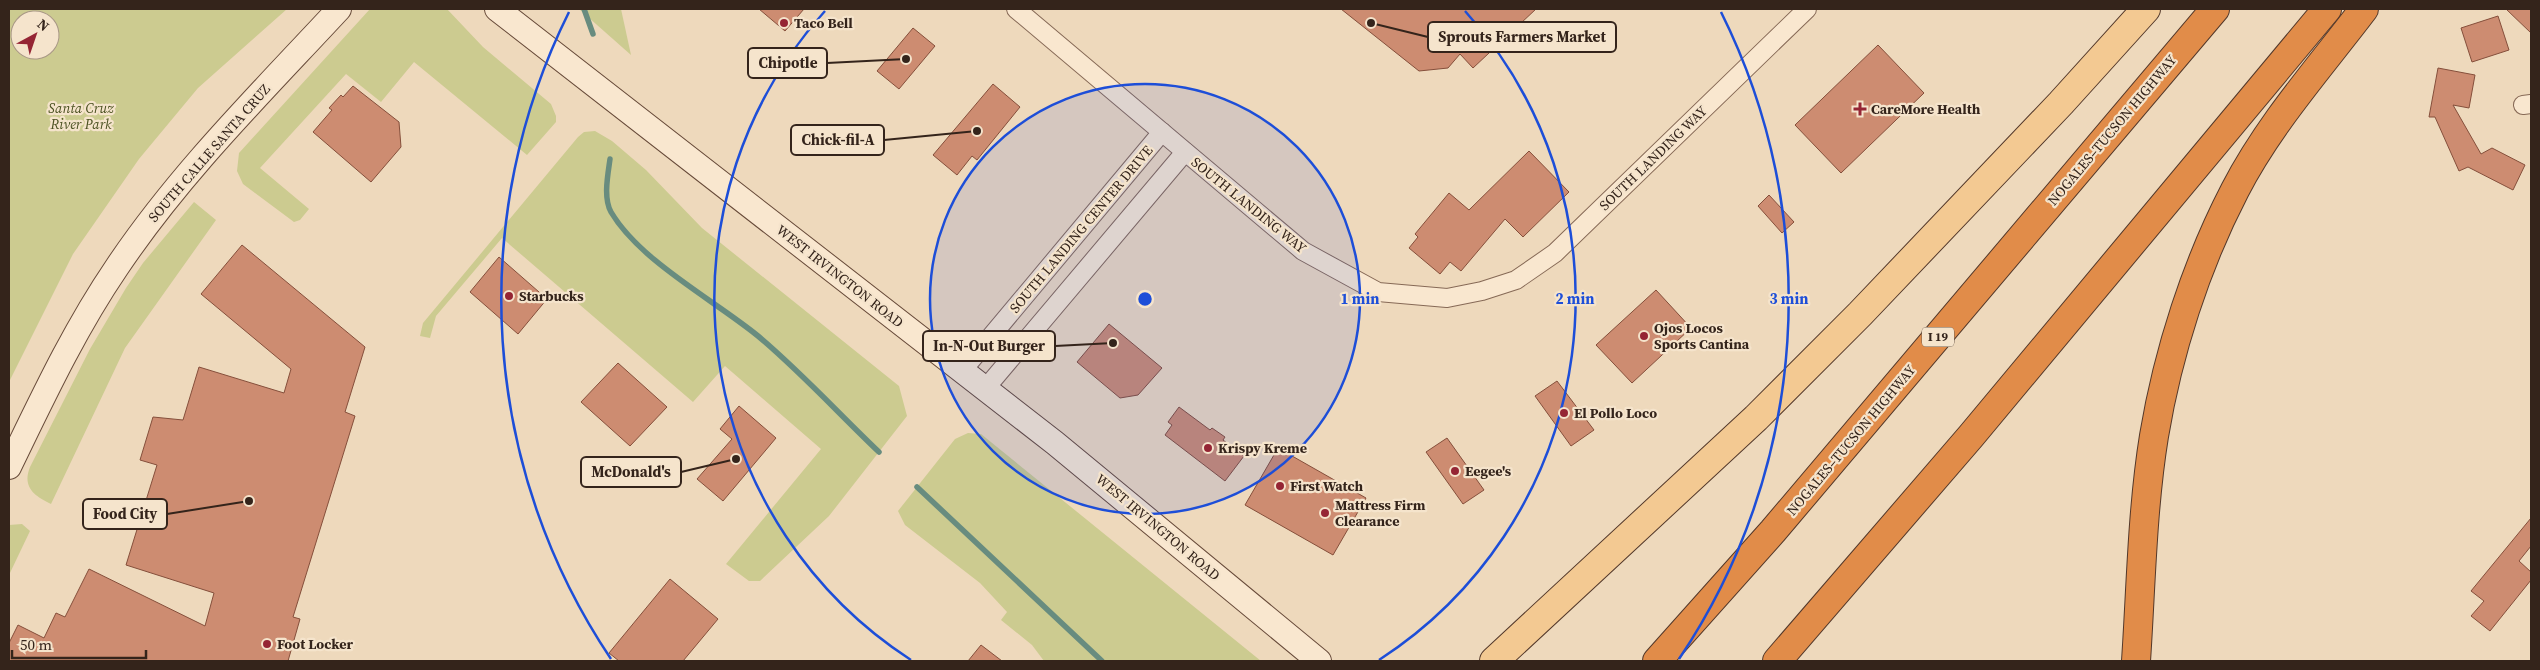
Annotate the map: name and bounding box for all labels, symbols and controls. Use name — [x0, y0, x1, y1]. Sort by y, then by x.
north arrow — [10, 10, 60, 60]
place label: Taco Bell — [794, 13, 853, 33]
text: N — [33, 14, 54, 36]
marker: Taco Bell — [778, 17, 790, 29]
callout: Sprouts Farmers Market — [1428, 22, 1616, 52]
text: Sprouts Farmers Market — [1438, 26, 1606, 47]
callout: Chipotle — [748, 48, 827, 78]
street label: NOGALES–TUCSON HIGHWAY — [2043, 50, 2181, 210]
text: Chipotle — [758, 52, 818, 73]
street label: SOUTH CALLE SANTA CRUZ — [143, 79, 275, 226]
park label: Santa Cruz River Park — [48, 98, 114, 134]
place label: CareMore Health — [1871, 99, 1981, 119]
street label: SOUTH LANDING WAY — [1595, 101, 1712, 215]
marker: CareMore Health — [1853, 102, 1867, 116]
callout: Chick-fil-A — [791, 125, 884, 155]
text: Chick-fil-A — [801, 129, 875, 150]
street label: SOUTH LANDING CENTER DRIVE — [1005, 141, 1157, 317]
street label: SOUTH LANDING WAY — [1187, 152, 1311, 258]
street label: WEST IRVINGTON ROAD — [772, 220, 908, 332]
place label: Starbucks — [519, 286, 584, 306]
text: 1 min — [1341, 288, 1379, 309]
text: 2 min — [1556, 288, 1594, 309]
text: 3 min — [1770, 288, 1808, 309]
marker: Starbucks — [503, 290, 515, 302]
centre of rings — [1136, 290, 1154, 308]
place label: Ojos Locos Sports Cantina — [1654, 318, 1750, 354]
road number: I 19 — [1922, 328, 1954, 347]
marker: Ojos Locos Sports Cantina — [1638, 330, 1650, 342]
callout: In-N-Out Burger — [923, 331, 1055, 361]
text: In-N-Out Burger — [933, 335, 1045, 356]
street label: NOGALES–TUCSON HIGHWAY — [1782, 360, 1920, 520]
place label: El Pollo Loco — [1574, 403, 1657, 423]
marker: El Pollo Loco — [1558, 407, 1570, 419]
place label: Krispy Kreme — [1218, 438, 1307, 458]
marker: Krispy Kreme — [1202, 442, 1214, 454]
callout: McDonald's — [581, 457, 681, 487]
text: McDonald's — [591, 461, 671, 482]
place label: Eegee's — [1465, 461, 1512, 481]
marker: Eegee's — [1449, 465, 1461, 477]
street label: WEST IRVINGTON ROAD — [1092, 469, 1224, 585]
place label: First Watch — [1290, 476, 1363, 496]
marker: First Watch — [1274, 480, 1286, 492]
place label: Mattress Firm Clearance — [1335, 495, 1426, 531]
callout: Food City — [83, 499, 167, 529]
text: Food City — [93, 503, 157, 524]
marker: Mattress Firm Clearance — [1319, 507, 1331, 519]
scale bar — [12, 628, 146, 660]
text: 50 m — [20, 634, 52, 655]
place label: Foot Locker — [277, 634, 354, 654]
marker: Foot Locker — [261, 638, 273, 650]

